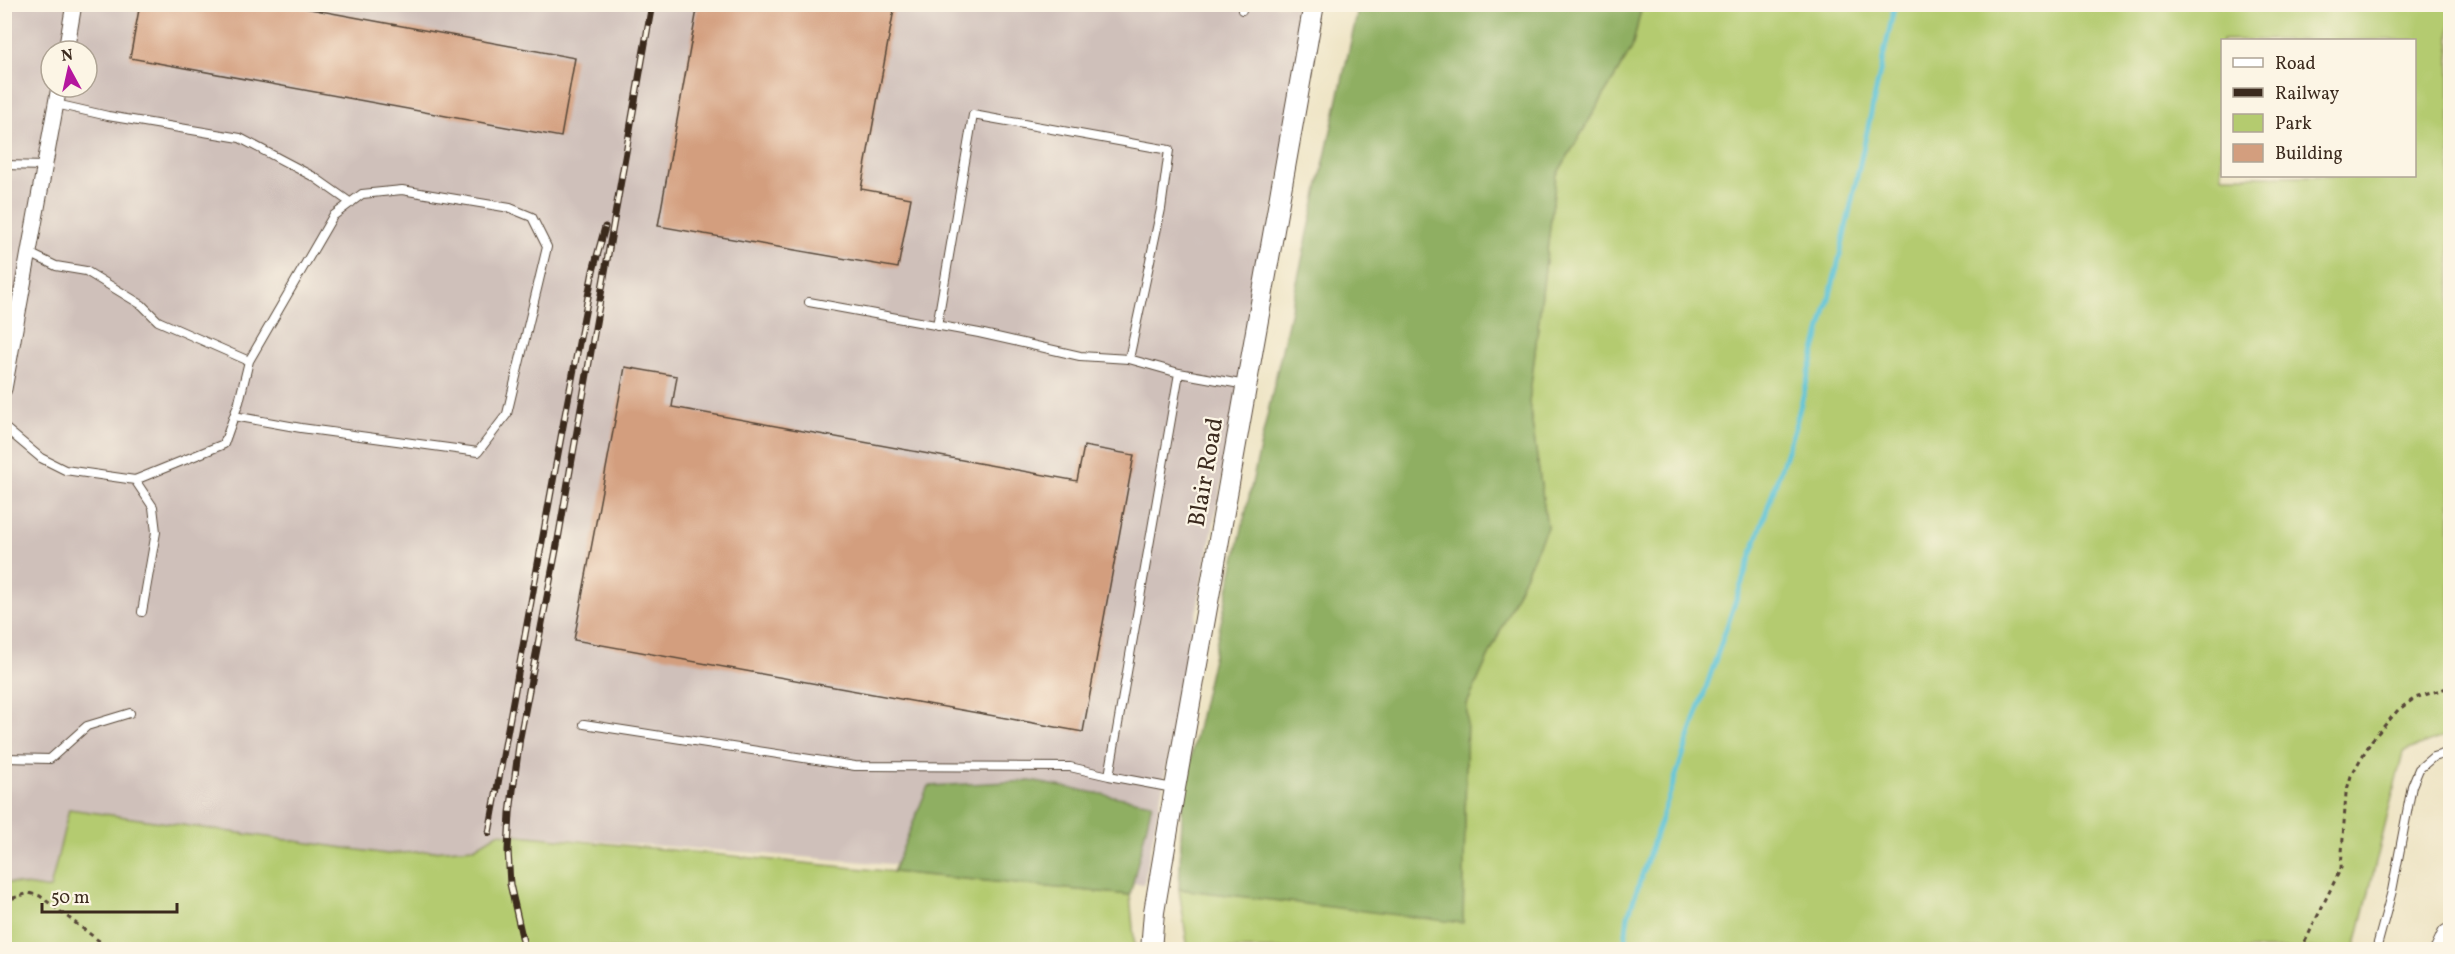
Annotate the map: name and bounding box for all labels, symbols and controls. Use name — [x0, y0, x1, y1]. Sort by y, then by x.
north arrow — [39, 39, 99, 99]
legend — [2221, 39, 2416, 177]
text: N — [60, 44, 75, 68]
text: Road — [2275, 52, 2316, 77]
text: Railway — [2275, 82, 2339, 107]
text: Park — [2275, 112, 2312, 137]
text: Building — [2275, 142, 2343, 167]
street label: Blair Road — [1181, 415, 1233, 530]
scale bar — [42, 876, 177, 914]
text: 50 m — [51, 886, 90, 911]

